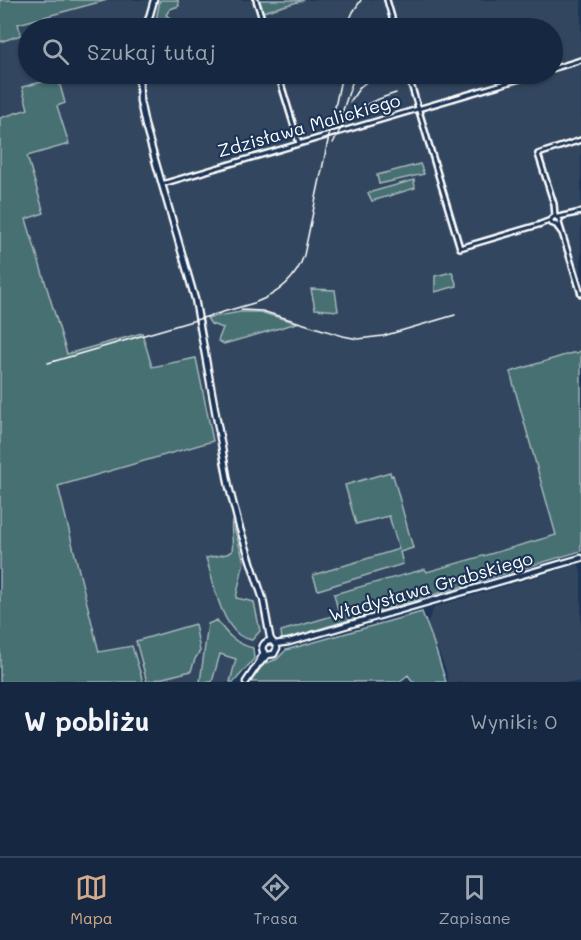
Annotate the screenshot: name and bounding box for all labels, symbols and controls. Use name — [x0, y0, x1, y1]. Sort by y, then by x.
search box — [18, 18, 563, 84]
icon: search — [39, 35, 72, 68]
text: Szukaj tutaj — [87, 37, 216, 66]
street label: Zdzisława Malickiego — [215, 87, 403, 163]
street label: Władysława Grabskiego — [326, 545, 536, 627]
text: W pobliżu — [24, 704, 150, 738]
text: Wyniki: 0 — [470, 708, 557, 734]
tab: Mapa — [70, 871, 113, 928]
tab: Trasa — [253, 871, 298, 928]
tab: Zapisane — [439, 871, 511, 928]

